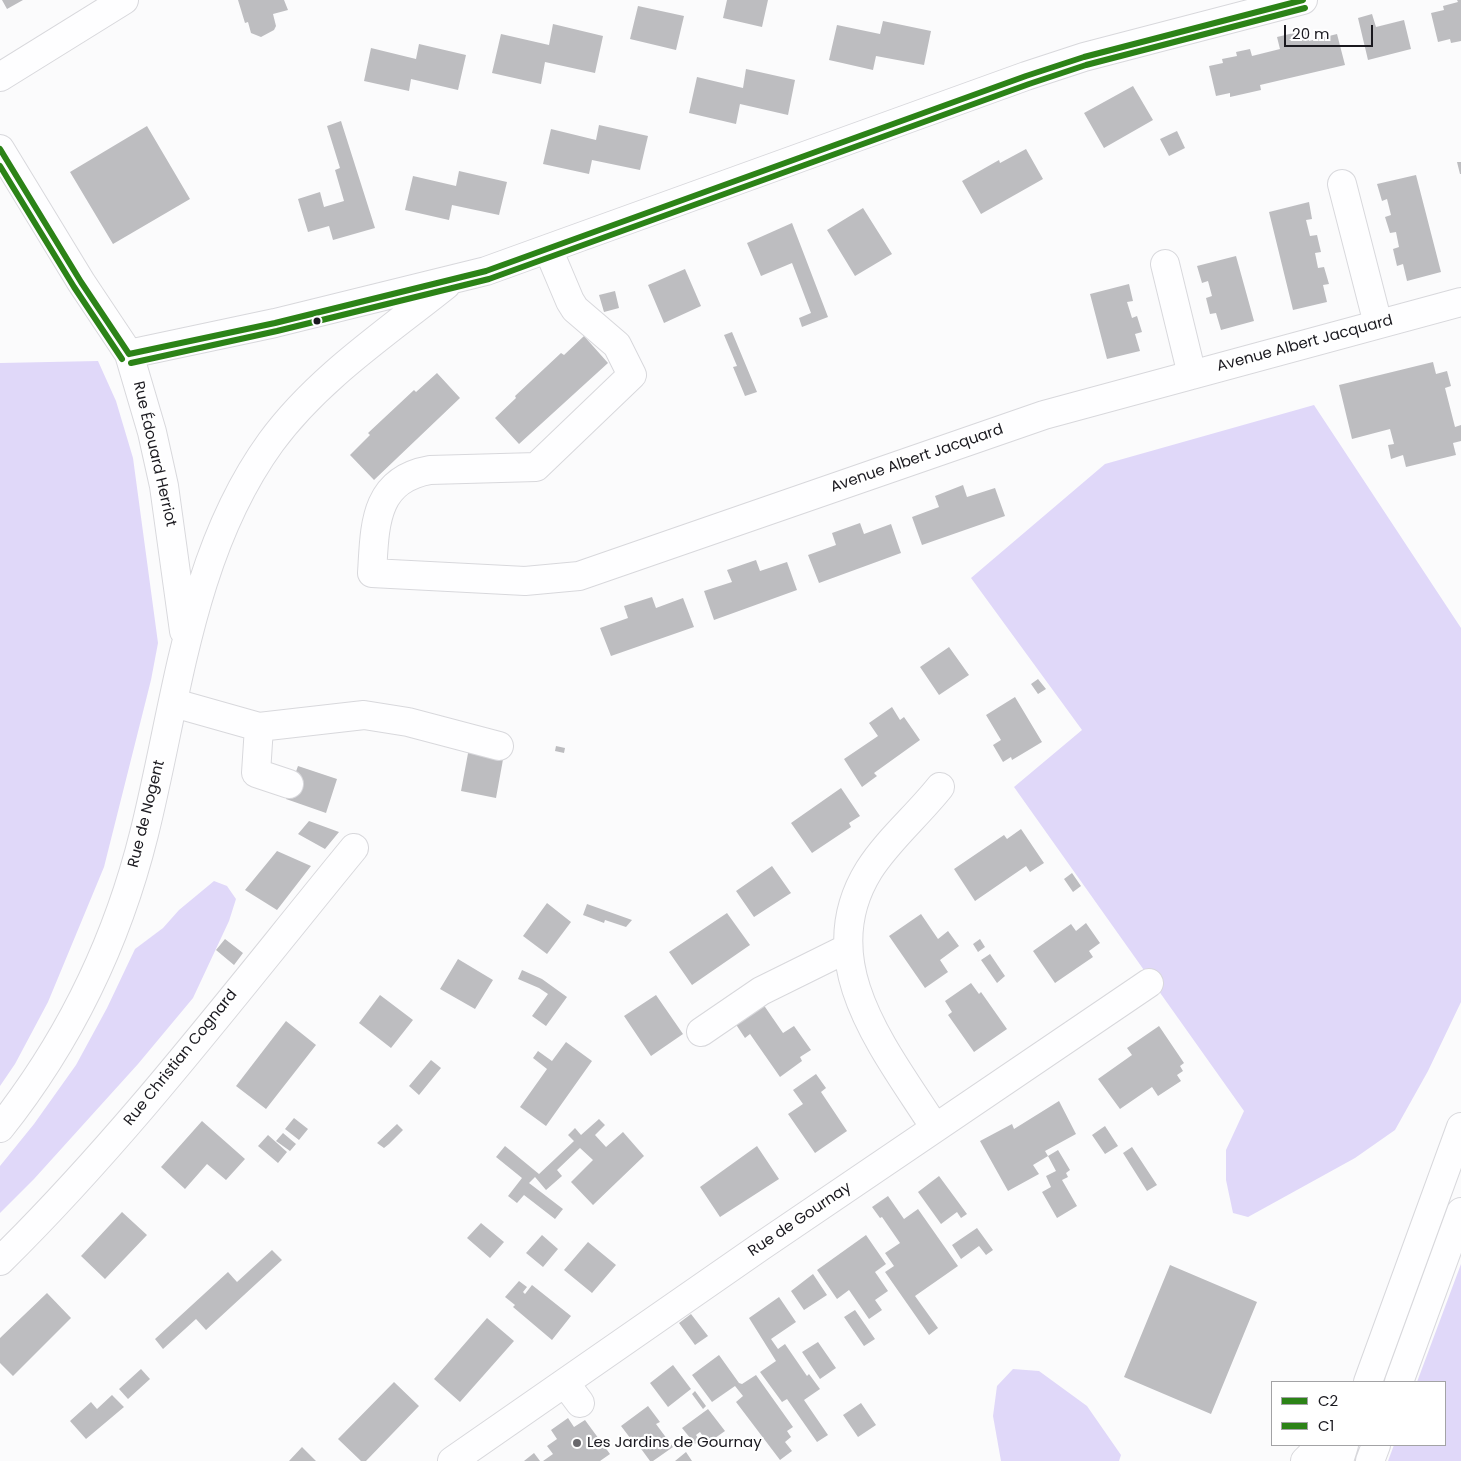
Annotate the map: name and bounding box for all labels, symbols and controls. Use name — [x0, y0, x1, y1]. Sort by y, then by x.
scale bar — [1286, 15, 1375, 47]
text: 20 m — [1292, 23, 1330, 44]
street label: Avenue Albert Jacquard — [1215, 312, 1395, 376]
unlabelled marker — [312, 316, 322, 326]
street label: Rue Édouard Herriot — [129, 380, 179, 528]
street label: Avenue Albert Jacquard — [828, 421, 1006, 497]
street label: Rue de Nogent — [125, 758, 169, 870]
street label: Rue Christian Cognard — [121, 986, 241, 1130]
street label: Rue de Gournay — [745, 1179, 855, 1261]
legend — [1271, 1381, 1446, 1446]
text: C2 — [1318, 1390, 1338, 1411]
text: C1 — [1318, 1415, 1334, 1436]
place label: Les Jardins de Gournay — [587, 1434, 762, 1452]
marker: Les Jardins de Gournay — [571, 1437, 583, 1449]

